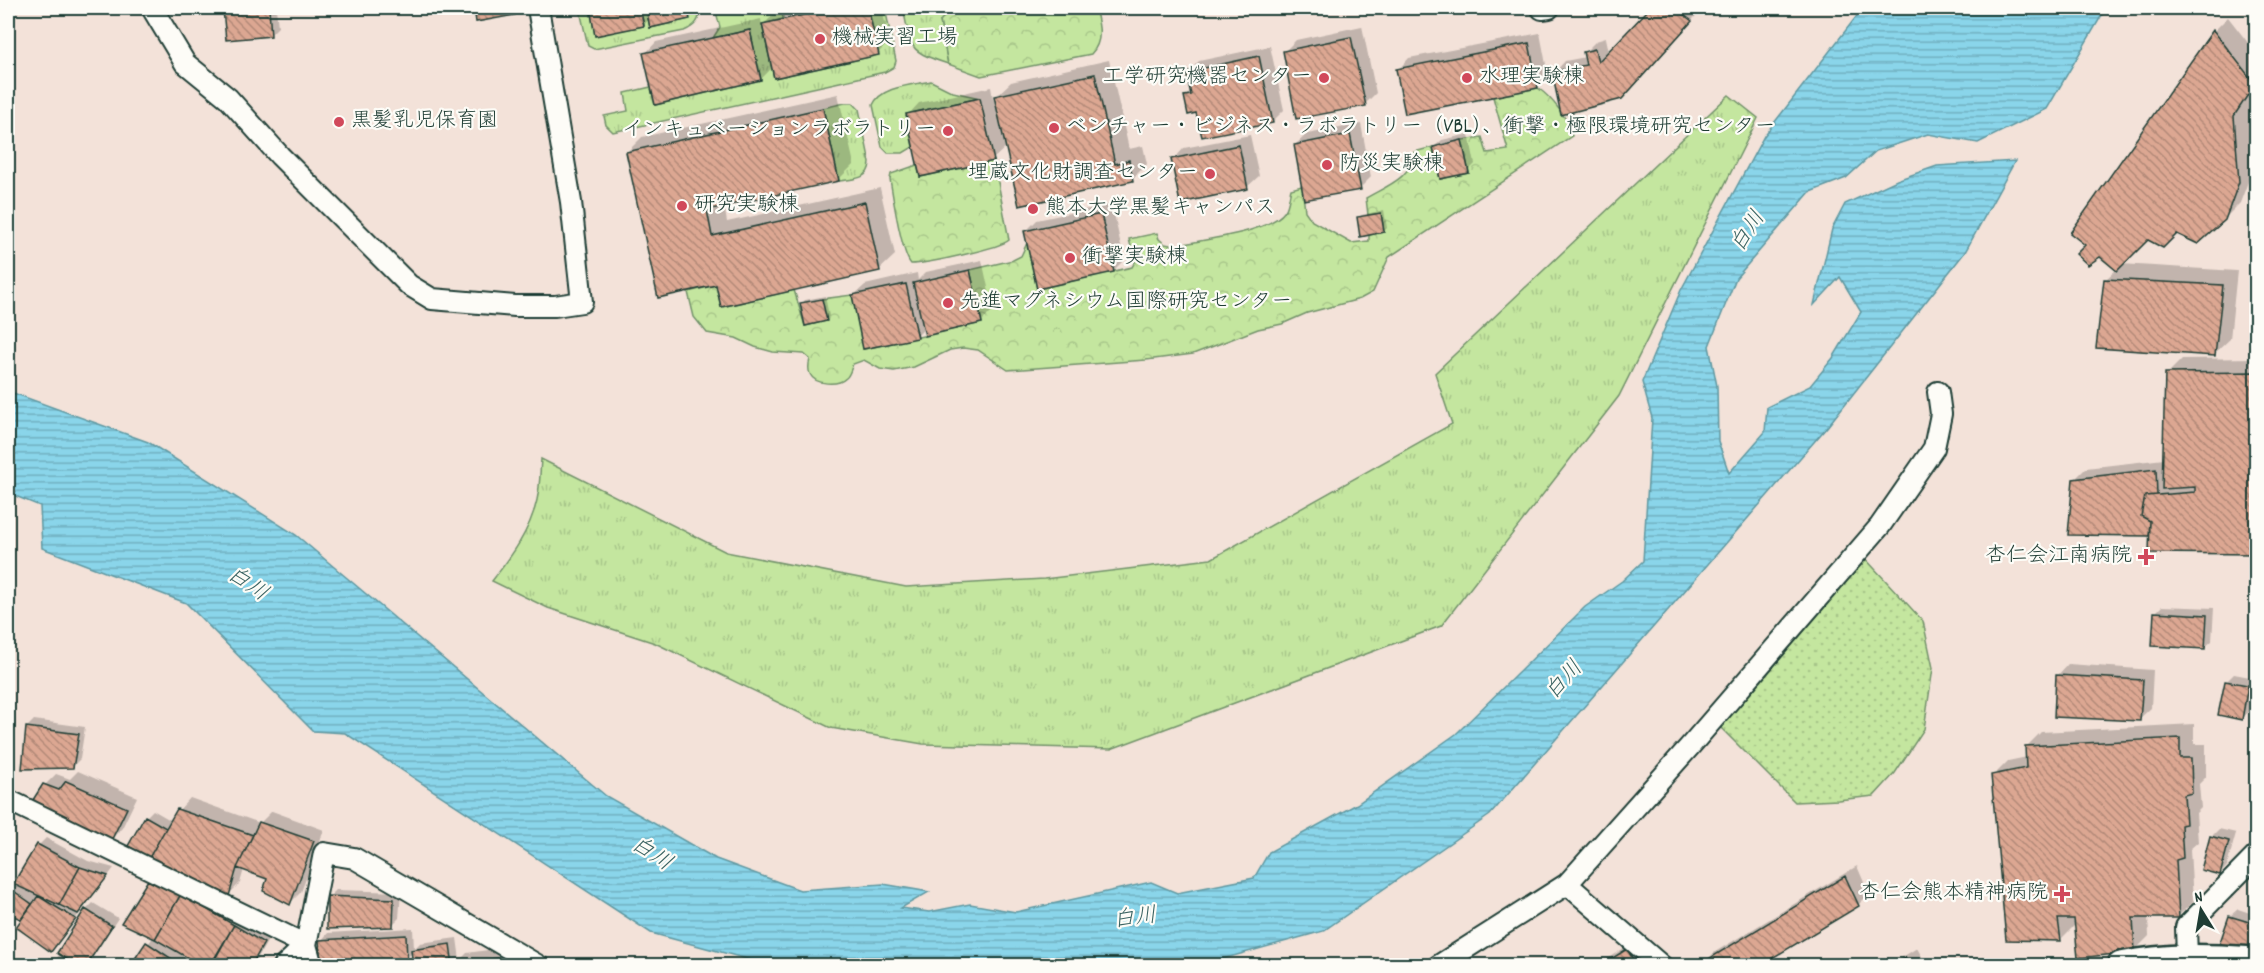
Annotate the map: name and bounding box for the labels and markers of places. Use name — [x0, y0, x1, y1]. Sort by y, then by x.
place label: 機械実習工場 — [832, 24, 958, 54]
marker: 機械実習工場 — [813, 32, 827, 46]
place label: 工学研究機器センター — [1103, 63, 1312, 93]
place label: 水理実験棟 — [1479, 63, 1584, 93]
marker: 工学研究機器センター — [1317, 71, 1331, 85]
marker: 水理実験棟 — [1460, 71, 1474, 85]
place label: 黒髪乳児保育園 — [351, 107, 498, 137]
place label: ベンチャー・ビジネス・ラボラトリー（VBL）、衝撃・極限環境研究センター — [1066, 113, 1775, 143]
marker: 黒髪乳児保育園 — [332, 115, 346, 129]
place label: インキュベーションラボラトリー — [621, 116, 936, 146]
marker: ベンチャー・ビジネス・ラボラトリー（VBL）、衝撃・極限環境研究センター — [1047, 121, 1061, 135]
marker: インキュベーションラボラトリー — [941, 124, 955, 138]
place label: 防災実験棟 — [1339, 150, 1444, 180]
marker: 防災実験棟 — [1320, 158, 1334, 172]
place label: 埋蔵文化財調査センター — [968, 159, 1198, 189]
marker: 埋蔵文化財調査センター — [1203, 167, 1217, 181]
place label: 研究実験棟 — [694, 191, 799, 221]
place label: 熊本大学黒髪キャンパス — [1045, 194, 1275, 224]
marker: 研究実験棟 — [675, 199, 689, 213]
marker: 熊本大学黒髪キャンパス — [1026, 202, 1040, 216]
place label: 衝撃実験棟 — [1082, 243, 1187, 273]
marker: 衝撃実験棟 — [1063, 251, 1077, 265]
place label: 先進マグネシウム国際研究センター — [960, 288, 1292, 318]
marker: 先進マグネシウム国際研究センター — [941, 296, 955, 310]
place label: 杏仁会江南病院 — [1985, 542, 2132, 572]
marker: 杏仁会江南病院 — [2137, 548, 2155, 566]
place label: 杏仁会熊本精神病院 — [1859, 879, 2048, 909]
marker: 杏仁会熊本精神病院 — [2053, 885, 2071, 903]

